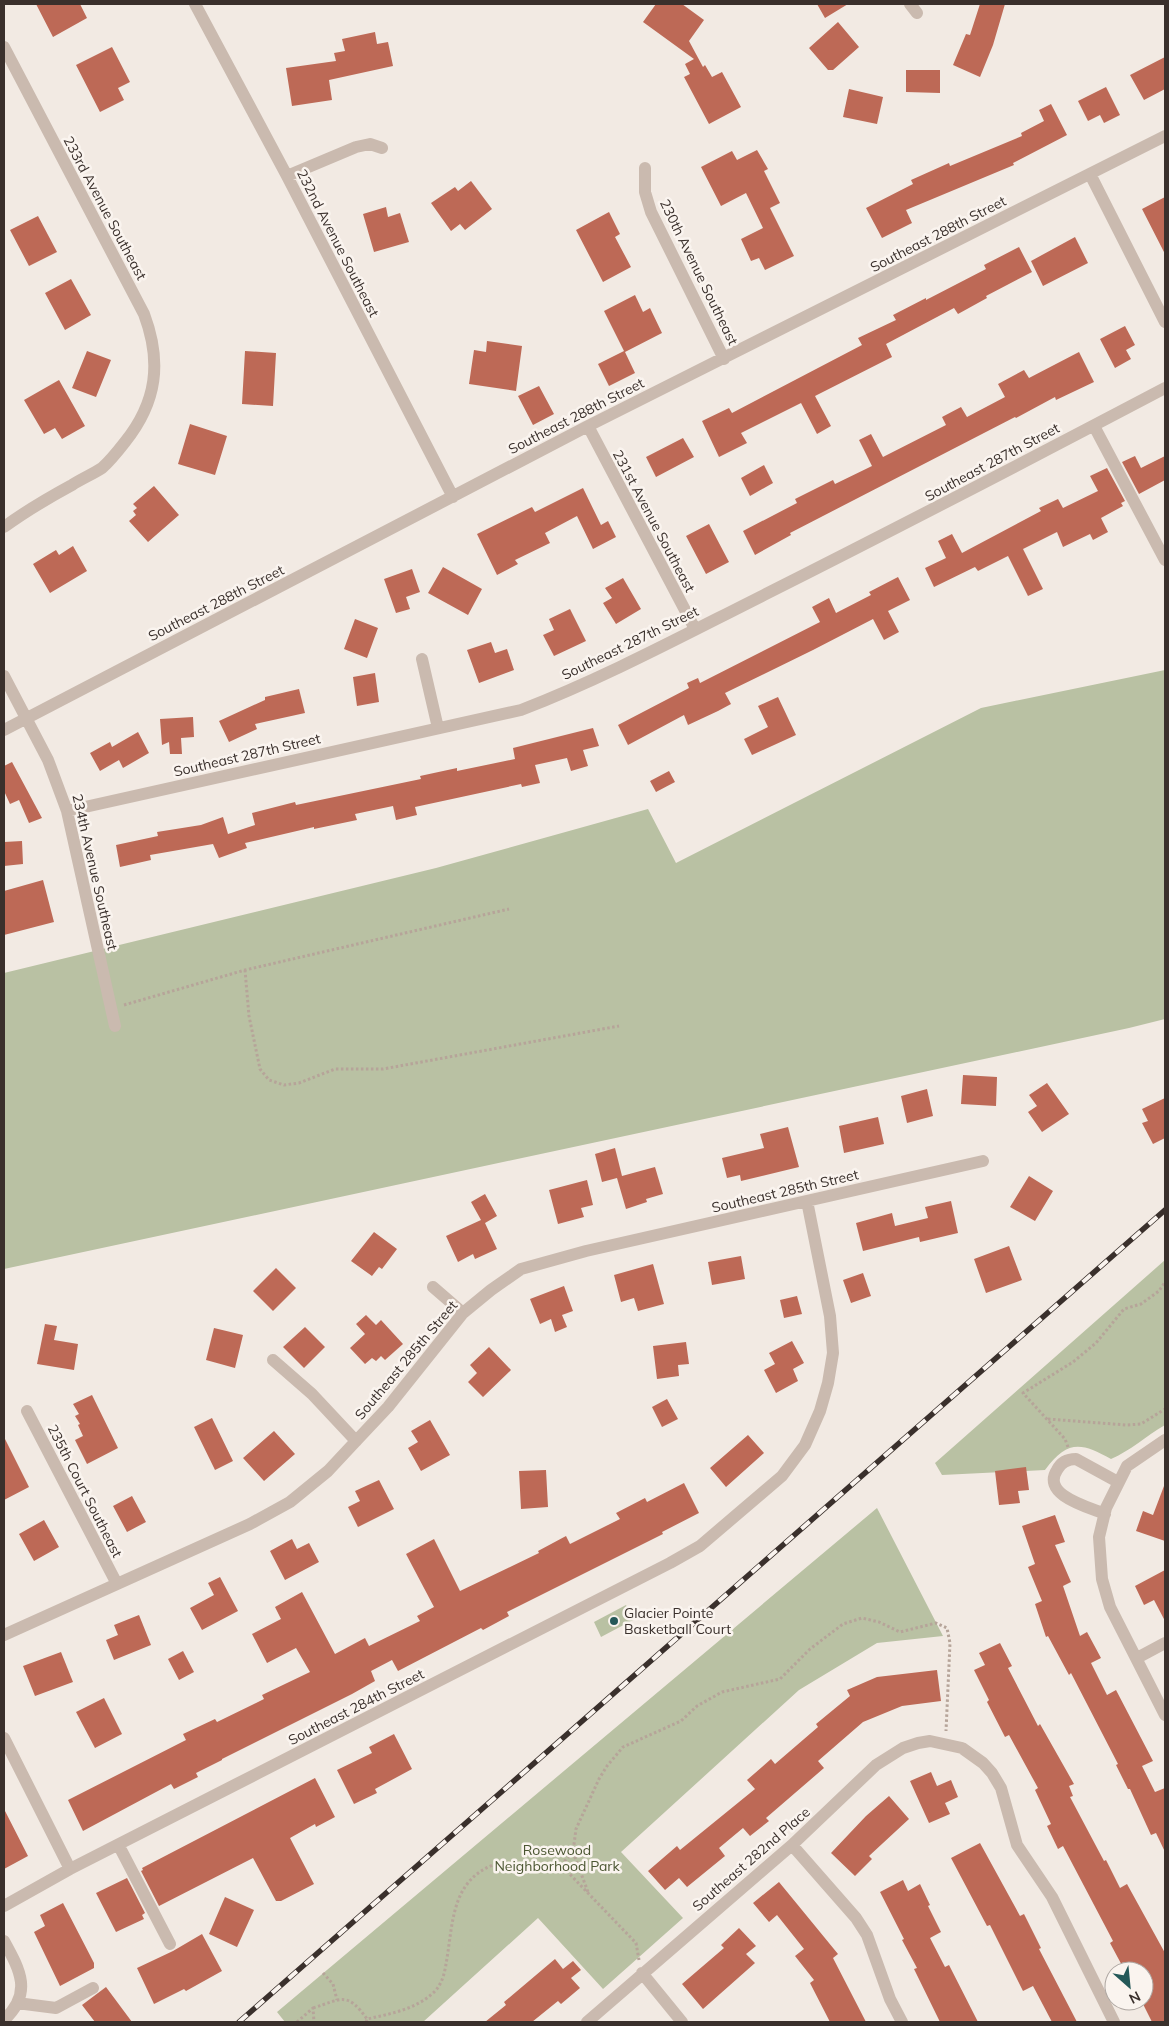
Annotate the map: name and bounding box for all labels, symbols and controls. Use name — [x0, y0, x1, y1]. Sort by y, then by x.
street label: 233rd Avenue Southeast — [59, 133, 151, 283]
street label: 232nd Avenue Southeast — [293, 166, 383, 320]
street label: Southeast 288th Street — [867, 192, 1009, 276]
street label: 230th Avenue Southeast — [656, 196, 742, 348]
street label: Southeast 288th Street — [505, 374, 647, 458]
street label: Southeast 287th Street — [922, 419, 1063, 505]
street label: 231st Avenue Southeast — [609, 447, 699, 595]
street label: Southeast 288th Street — [145, 561, 287, 645]
street label: Southeast 287th Street — [559, 602, 701, 684]
street label: Southeast 287th Street — [172, 729, 322, 781]
street label: 234th Avenue Southeast — [68, 792, 122, 952]
street label: Southeast 285th Street — [710, 1165, 860, 1217]
street label: Southeast 285th Street — [351, 1297, 461, 1423]
street label: 235th Court Southeast — [44, 1422, 126, 1561]
place label: Glacier Pointe Basketball Court — [624, 1604, 731, 1638]
marker: Glacier Pointe Basketball Court — [608, 1615, 620, 1627]
street label: Southeast 284th Street — [285, 1665, 427, 1749]
street label: Southeast 282nd Place — [688, 1803, 814, 1915]
park label: Rosewood Neighborhood Park — [494, 1841, 620, 1875]
north arrow — [1104, 1961, 1154, 2011]
text: N — [1126, 1987, 1144, 2008]

